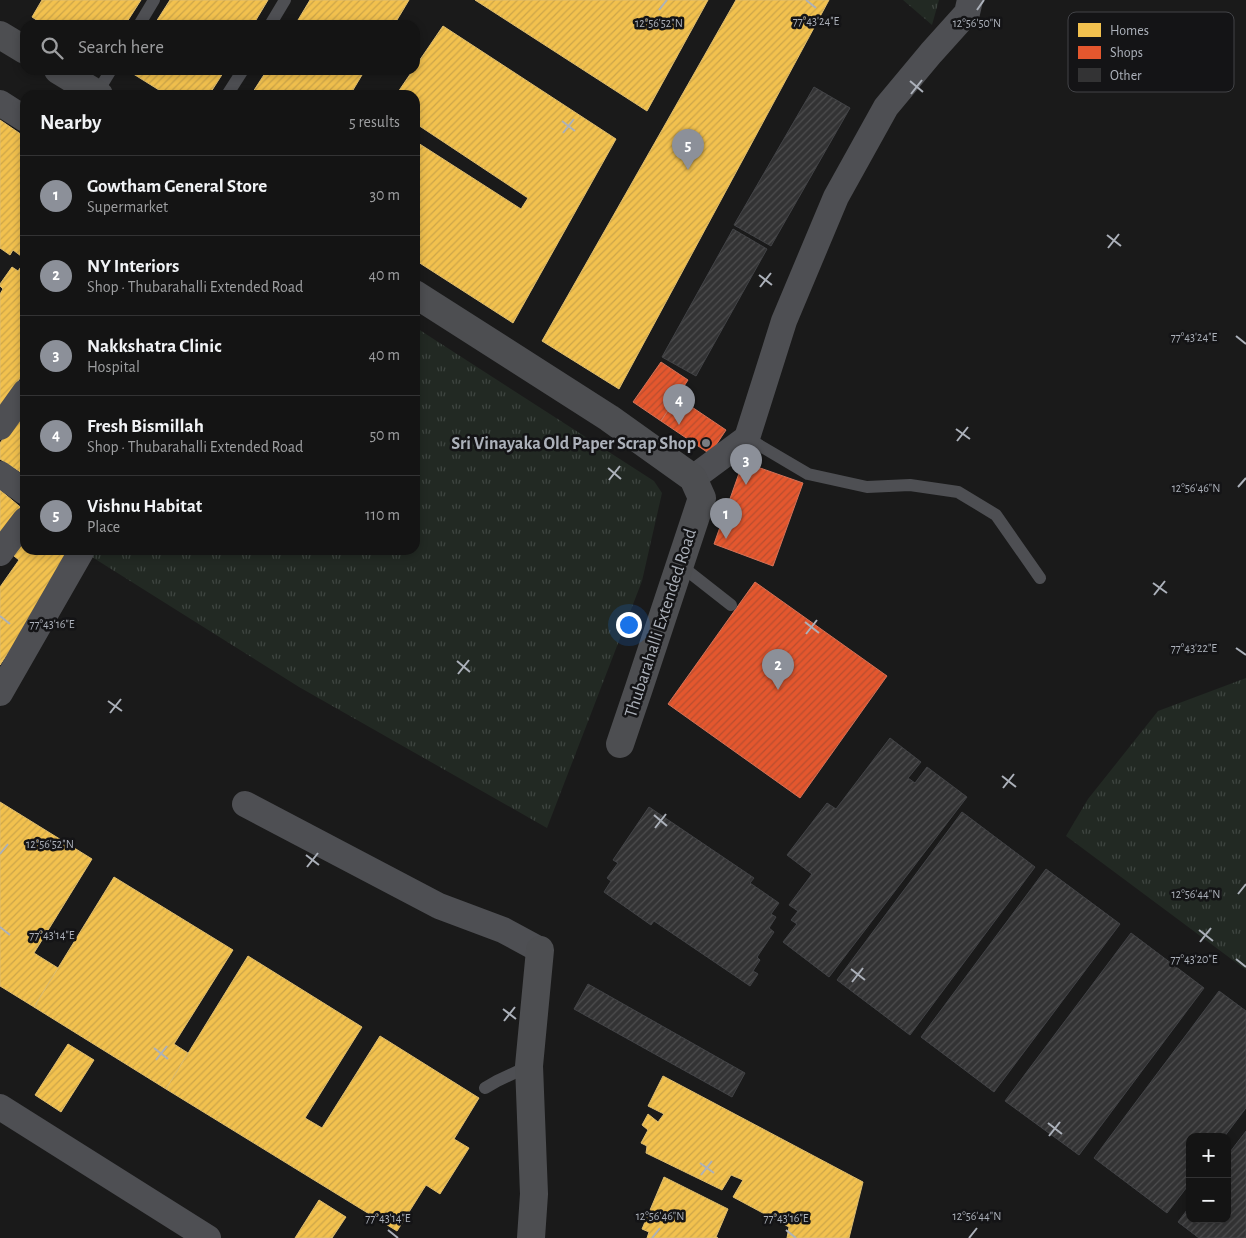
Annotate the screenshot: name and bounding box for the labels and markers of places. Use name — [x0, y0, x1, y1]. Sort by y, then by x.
pin: 5 — [672, 129, 704, 170]
pin: 4 — [663, 384, 695, 425]
place label: Sri Vinayaka Old Paper Scrap Shop — [451, 435, 696, 453]
marker: Sri Vinayaka Old Paper Scrap Shop — [700, 437, 712, 449]
pin: 3 — [730, 444, 762, 485]
pin: 1 — [710, 498, 742, 539]
pin: 2 — [762, 649, 794, 690]

